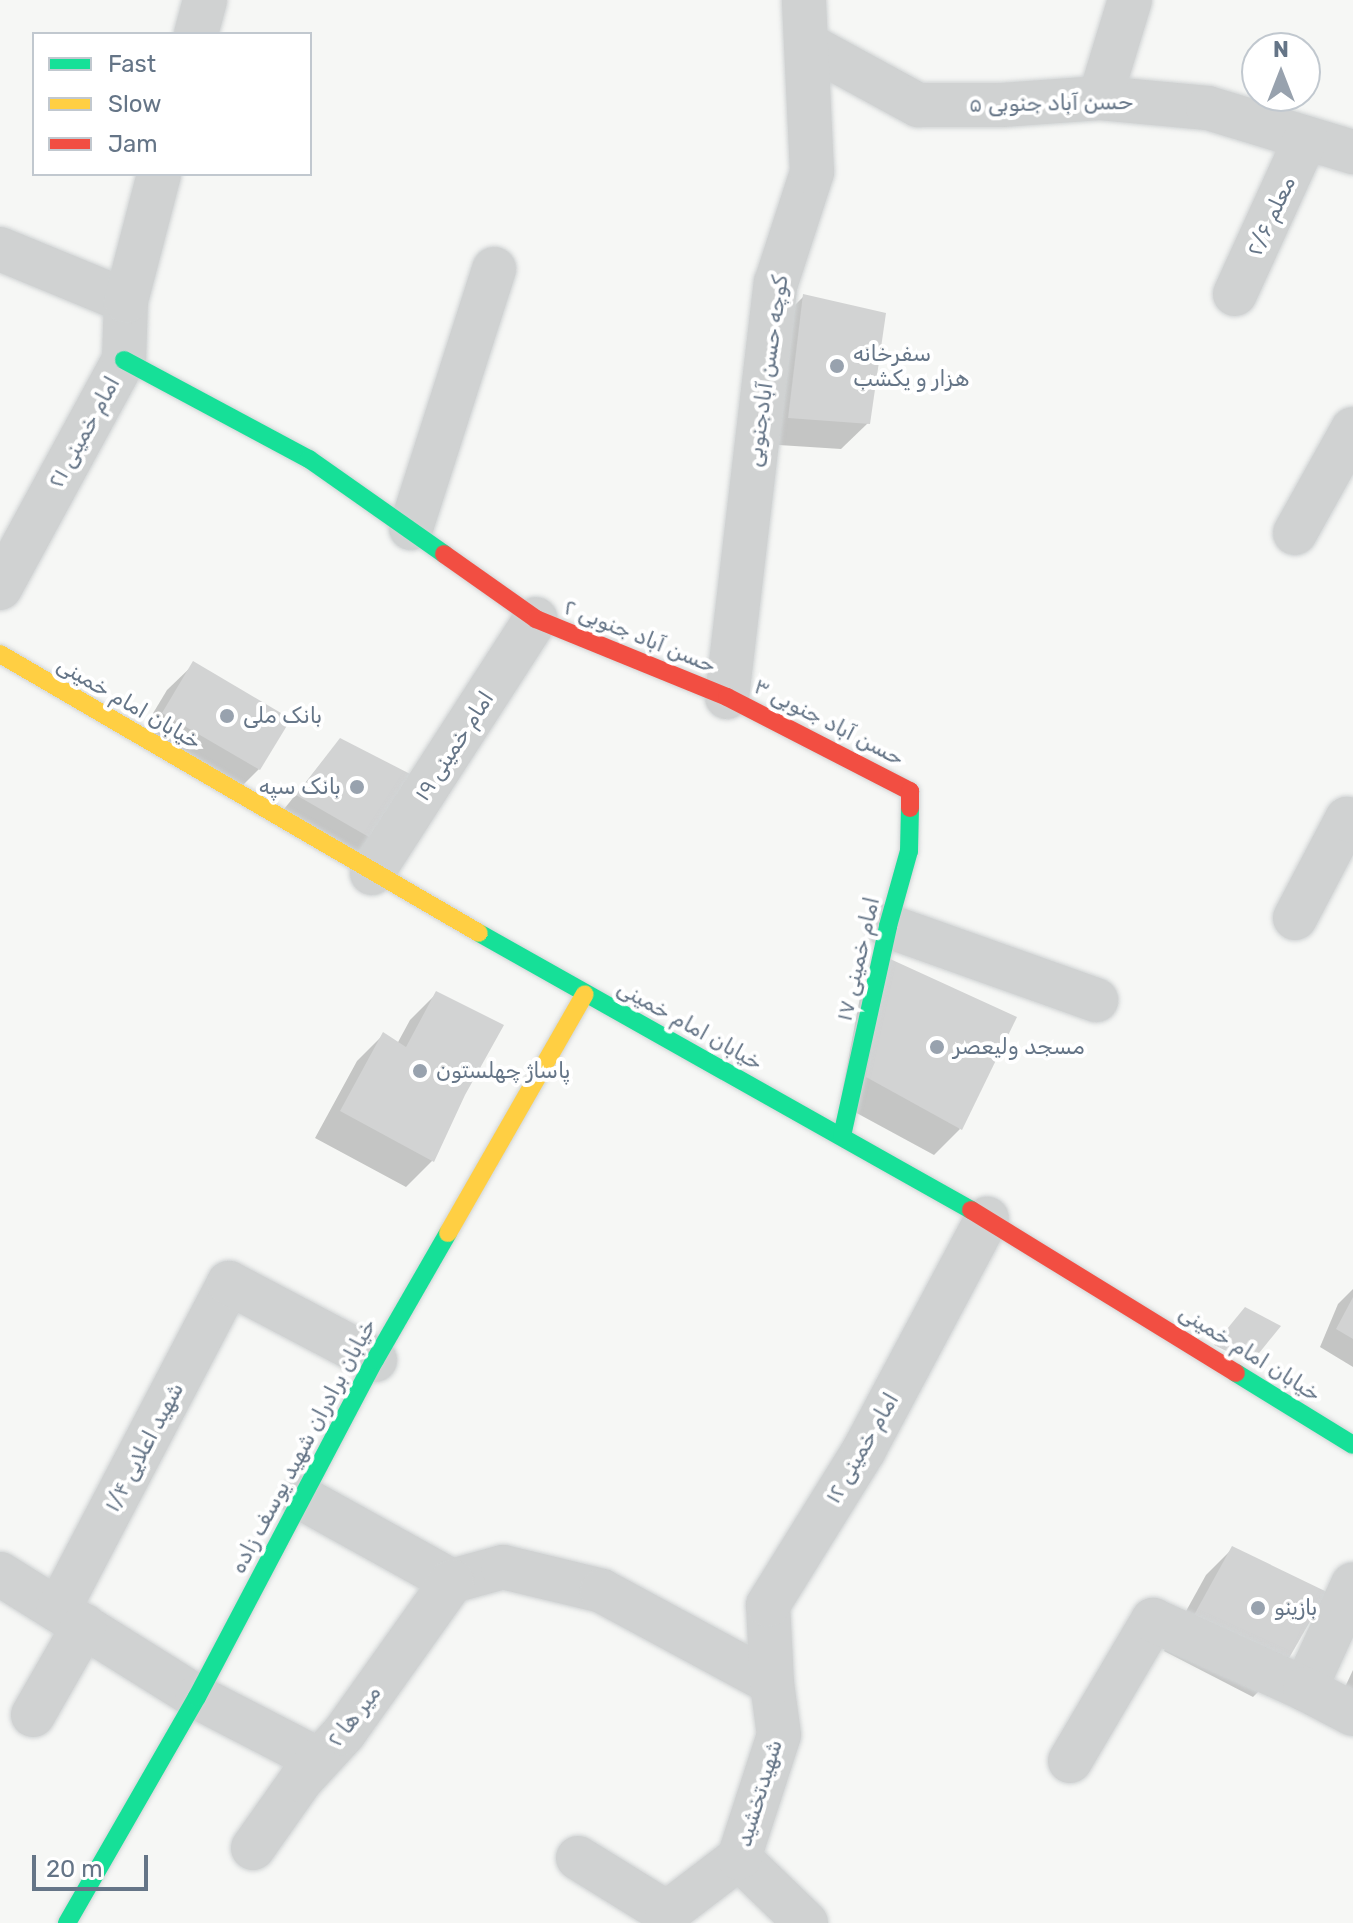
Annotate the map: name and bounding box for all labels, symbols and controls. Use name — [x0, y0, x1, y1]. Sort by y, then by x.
legend — [32, 32, 312, 176]
north arrow — [1241, 32, 1321, 112]
text: N — [1273, 36, 1289, 63]
text: Fast — [108, 50, 156, 78]
street label: حسن آباد جنوبی ۵ — [968, 88, 1134, 118]
text: Slow — [108, 90, 161, 118]
text: Jam — [108, 130, 158, 158]
street label: معلم ۲/۶ — [1241, 172, 1301, 260]
street label: کوچه حسن آبادجنوبی — [740, 273, 794, 469]
place label: سفرخانه هزار و یکشب — [853, 340, 969, 392]
marker: سفرخانه هزار و یکشب — [828, 357, 846, 375]
street label: امام خمینی ۲۱ — [43, 372, 125, 492]
street label: حسن آباد جنوبی ۲ — [560, 593, 720, 679]
street label: خیابان امام خمینی — [52, 651, 206, 755]
street label: حسن آباد جنوبی ۳ — [749, 673, 909, 771]
street label: امام خمینی ۱۹ — [409, 686, 499, 806]
place label: بانک ملی — [243, 703, 322, 729]
marker: بانک ملی — [218, 707, 236, 725]
place label: بانک سپه — [259, 774, 341, 800]
marker: بانک سپه — [348, 778, 366, 796]
street label: امام خمینی ۱۷ — [831, 894, 885, 1024]
street label: خیابان امام خمینی — [613, 974, 767, 1076]
place label: مسجد ولیعصر — [953, 1034, 1085, 1060]
marker: مسجد ولیعصر — [928, 1038, 946, 1056]
place label: پاساژ چهلستون — [436, 1058, 570, 1084]
marker: پاساژ چهلستون — [411, 1062, 429, 1080]
street label: خیابان امام خمینی — [1174, 1299, 1326, 1407]
street label: خیابان برادران شهید یوسف زاده — [225, 1314, 381, 1578]
street label: شهید اعلایی ۱/۴ — [99, 1378, 189, 1516]
street label: امام خمینی ۱۲ — [820, 1388, 904, 1508]
place label: بازینو — [1274, 1595, 1317, 1621]
marker: بازینو — [1249, 1599, 1267, 1617]
street label: میر ها ۲ — [322, 1680, 386, 1752]
street label: شهیدتخشید — [730, 1736, 788, 1850]
scale bar — [36, 1839, 152, 1889]
text: 20 m — [46, 1855, 103, 1883]

